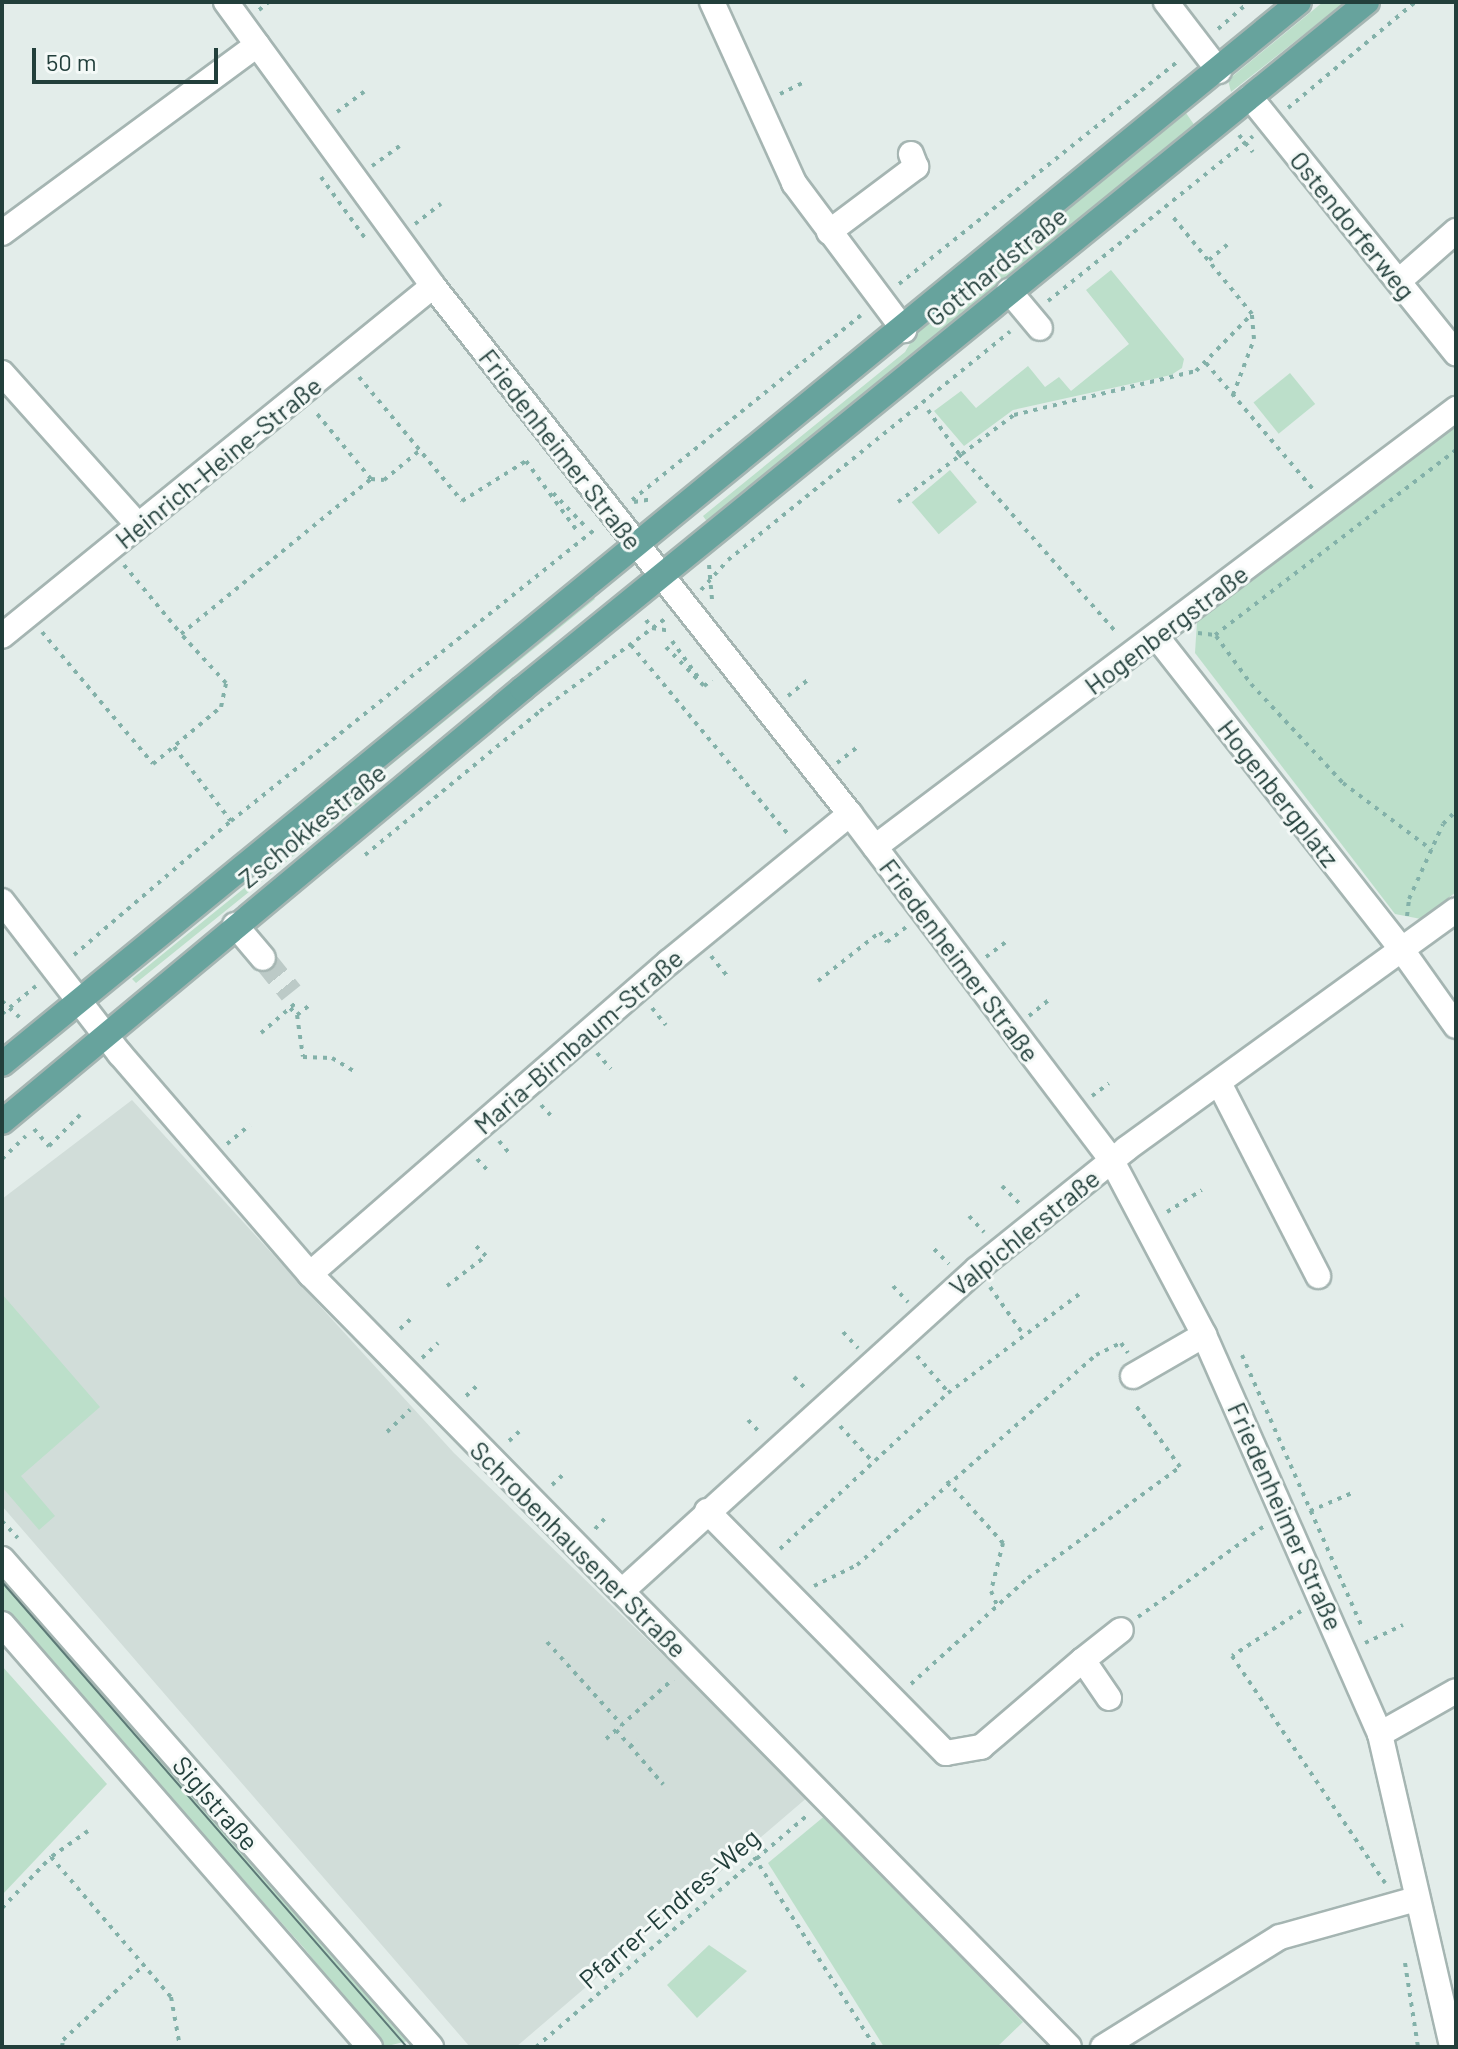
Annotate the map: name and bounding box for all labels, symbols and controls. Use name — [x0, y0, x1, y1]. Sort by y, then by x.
scale bar — [36, 32, 222, 82]
text: 50 m — [46, 47, 97, 76]
street label: Ostendorferweg — [1284, 145, 1422, 305]
street label: Gotthardstraße — [919, 200, 1073, 332]
street label: Friedenheimer Straße — [473, 342, 649, 556]
street label: Heinrich-Heine-Straße — [109, 369, 327, 555]
street label: Hogenbergstraße — [1078, 557, 1254, 701]
street label: Hogenbergplatz — [1212, 713, 1346, 873]
street label: Zschokkestraße — [232, 756, 392, 894]
street label: Friedenheimer Straße — [873, 852, 1047, 1068]
street label: Maria-Birnbaum-Straße — [467, 942, 689, 1140]
street label: Valpichlerstraße — [943, 1162, 1105, 1302]
street label: Friedenheimer Straße — [1222, 1397, 1350, 1635]
street label: Schrobenhausener Straße — [464, 1434, 694, 1664]
street label: Siglstraße — [167, 1749, 265, 1857]
street label: Pfarrer-Endres-Weg — [573, 1821, 765, 1995]

